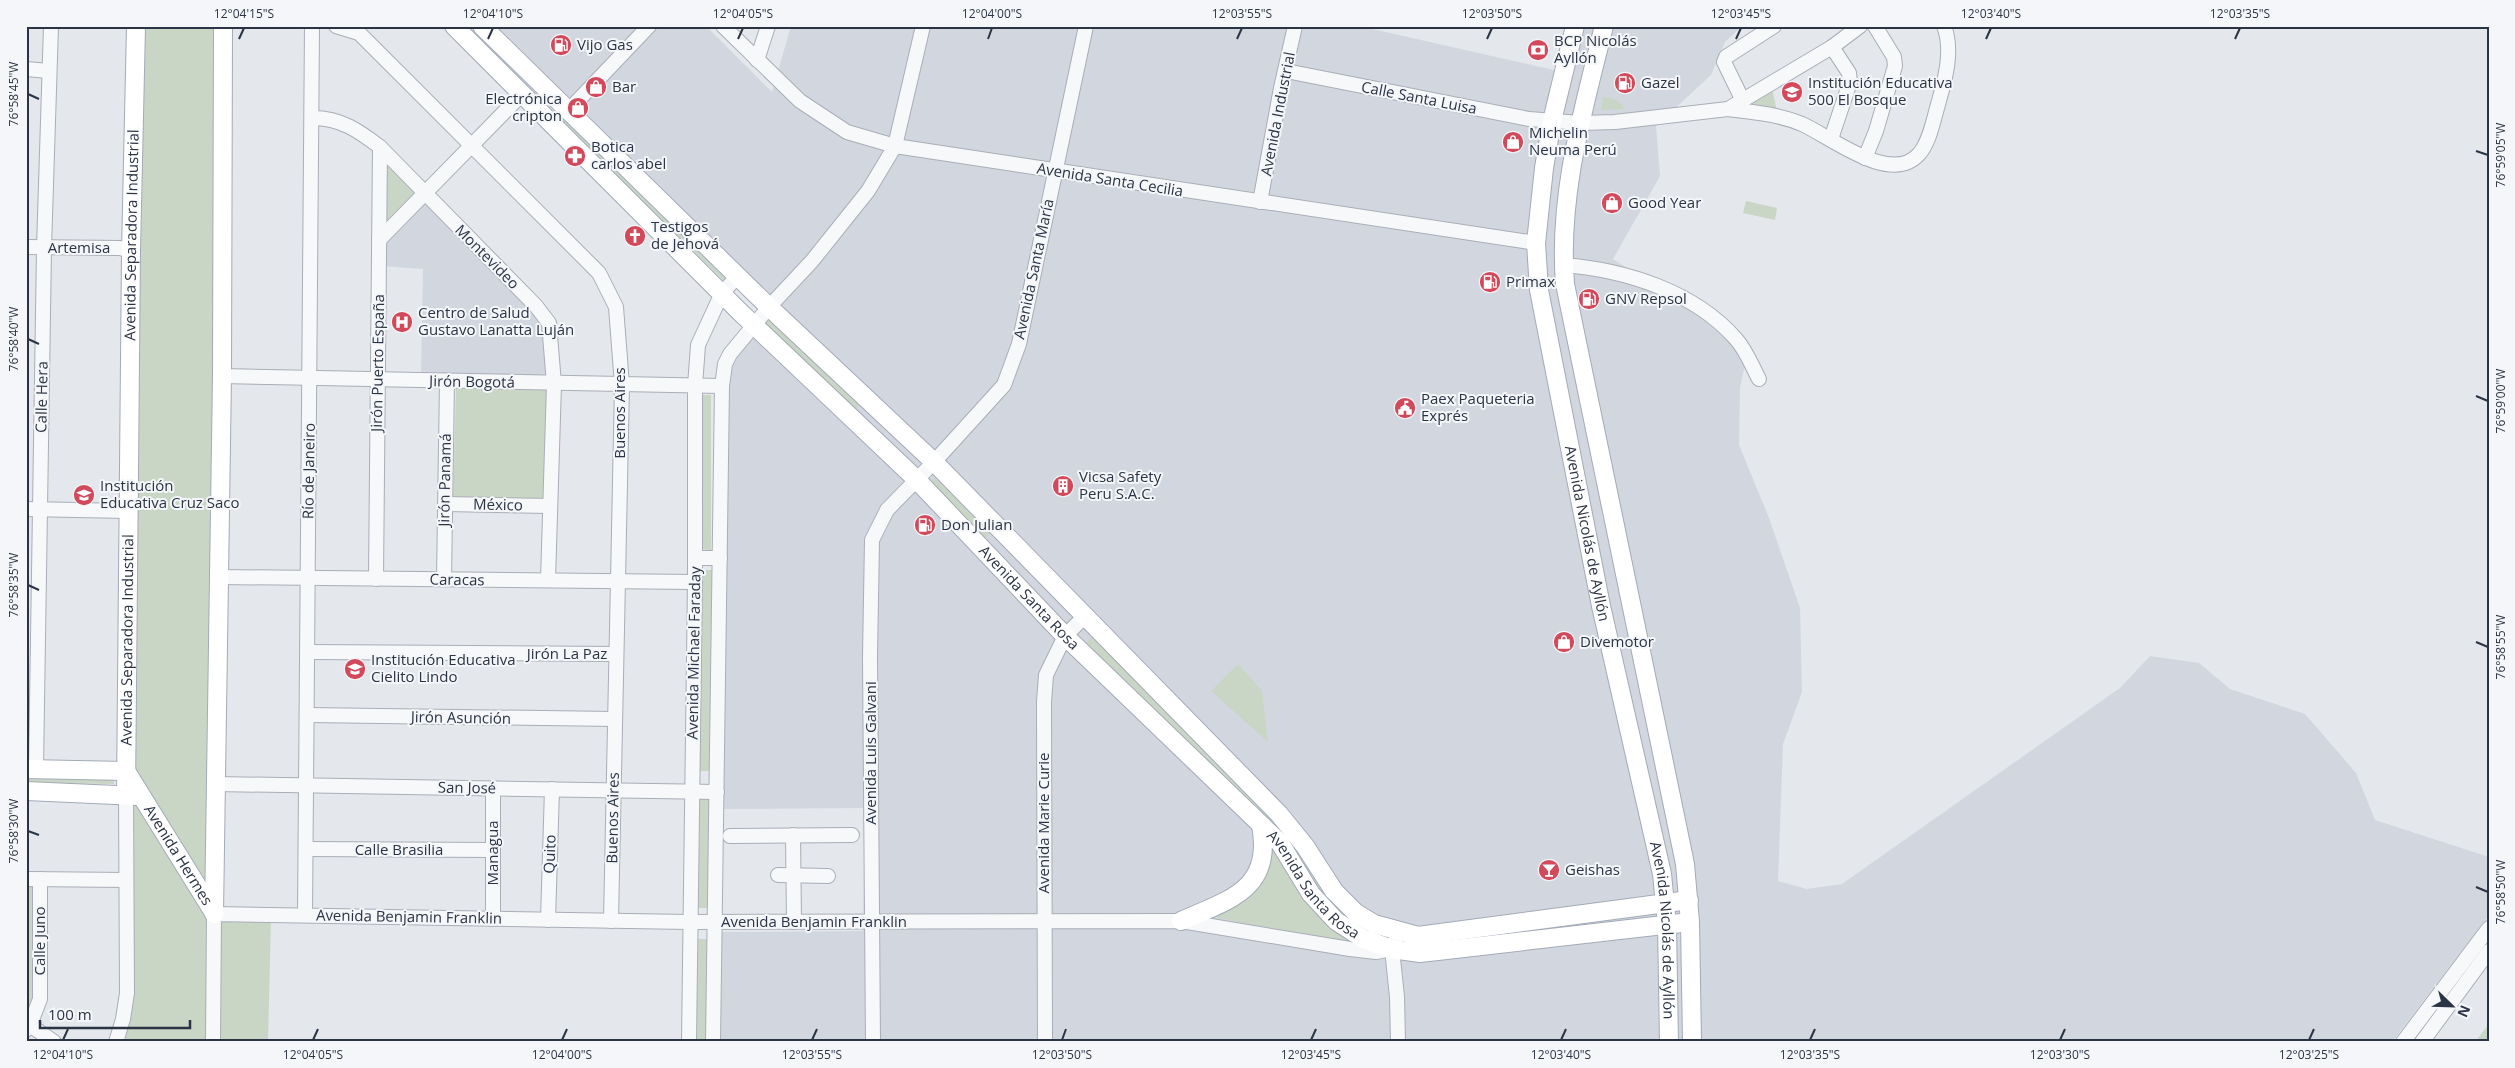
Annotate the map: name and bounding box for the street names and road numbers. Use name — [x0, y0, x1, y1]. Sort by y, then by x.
street label: Avenida Industrial — [1255, 50, 1299, 178]
street label: Calle Santa Luisa — [1360, 76, 1479, 118]
street label: Avenida Separadora Industrial — [119, 129, 143, 341]
street label: Avenida Santa Cecilia — [1036, 158, 1185, 200]
street label: Avenida Santa María — [1008, 197, 1058, 341]
street label: Montevideo — [451, 220, 524, 293]
street label: Artemisa — [48, 237, 110, 257]
street label: Jirón Puerto España — [366, 294, 388, 434]
street label: Calle Hera — [30, 361, 52, 433]
street label: Buenos Aires — [609, 367, 629, 459]
street label: Jirón Bogotá — [427, 370, 515, 392]
street label: Río de Janeiro — [297, 423, 319, 519]
street label: Jirón Panamá — [433, 433, 455, 529]
street label: Avenida Nicolás de Ayllón — [1561, 444, 1615, 623]
street label: México — [473, 494, 523, 514]
street label: Avenida Separadora Industrial — [115, 534, 137, 746]
street label: Avenida Santa Rosa — [975, 541, 1084, 654]
street label: Avenida Michael Faraday — [681, 566, 705, 740]
street label: Caracas — [429, 569, 485, 589]
street label: Jirón La Paz — [525, 643, 607, 663]
street label: Avenida Luis Galvani — [860, 681, 880, 825]
street label: Jirón Asunción — [409, 706, 511, 728]
street label: Avenida Marie Curie — [1033, 753, 1053, 893]
street label: Buenos Aires — [601, 772, 623, 864]
street label: San José — [438, 776, 496, 798]
street label: Avenida Hermes — [140, 800, 218, 909]
street label: Managua — [482, 820, 502, 886]
street label: Avenida Santa Rosa — [1263, 825, 1364, 943]
street label: Quito — [538, 834, 560, 874]
street label: Calle Brasilia — [355, 839, 443, 859]
street label: Avenida Nicolás de Ayllón — [1646, 839, 1680, 1019]
street label: Avenida Benjamin Franklin — [316, 904, 502, 928]
street label: Calle Juno — [29, 906, 49, 976]
street label: Avenida Benjamin Franklin — [721, 911, 907, 931]

